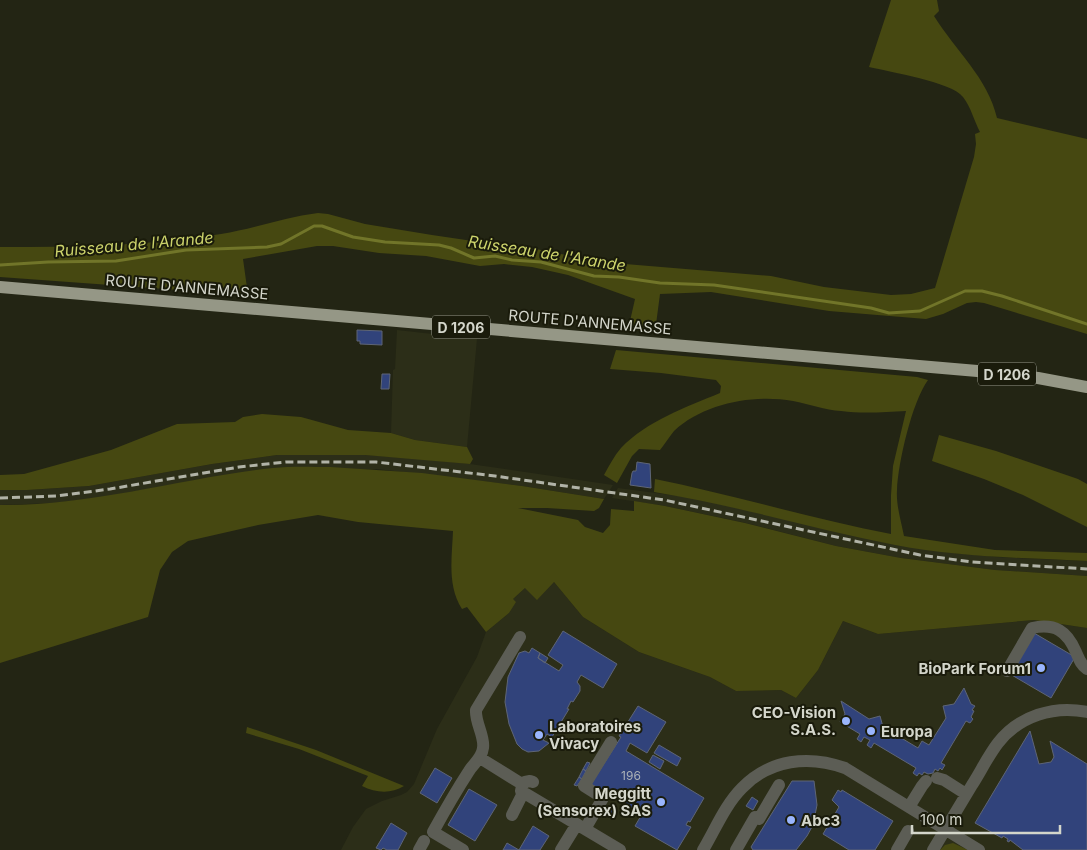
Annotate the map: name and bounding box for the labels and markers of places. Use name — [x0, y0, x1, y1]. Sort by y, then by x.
place label: BioPark Forum1 — [918, 659, 1031, 678]
marker: BioPark Forum1 — [1035, 662, 1047, 674]
place label: CEO-Vision S.A.S. — [752, 703, 836, 739]
marker: CEO-Vision S.A.S. — [840, 715, 852, 727]
place label: Laboratoires Vivacy — [549, 717, 641, 753]
place label: Europa — [881, 722, 933, 741]
marker: Europa — [865, 725, 877, 737]
marker: Laboratoires Vivacy — [533, 729, 545, 741]
place label: Meggitt (Sensorex) SAS — [537, 784, 652, 820]
marker: Meggitt (Sensorex) SAS — [655, 796, 667, 808]
place label: Abc3 — [801, 811, 840, 830]
marker: Abc3 — [785, 814, 797, 826]

